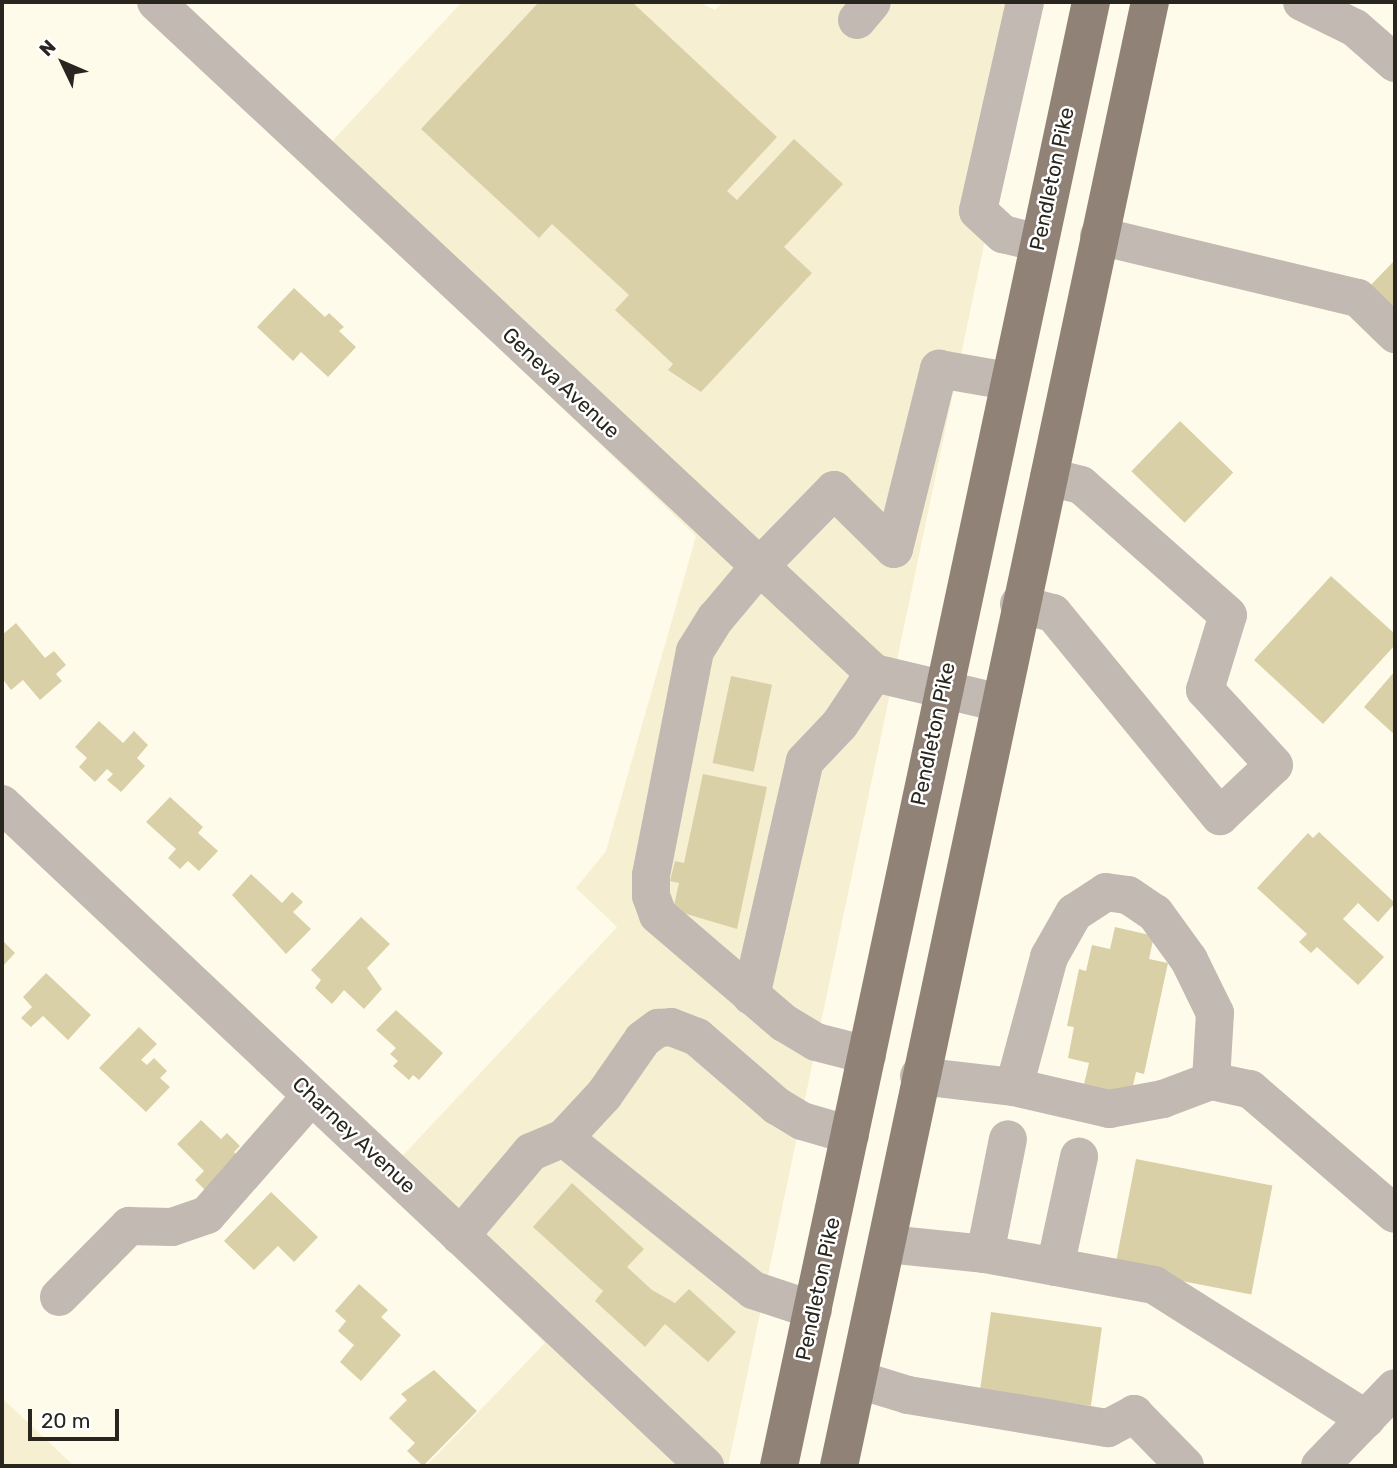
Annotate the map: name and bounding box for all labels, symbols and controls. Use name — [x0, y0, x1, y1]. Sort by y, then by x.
north arrow — [28, 28, 98, 98]
text: N — [35, 35, 61, 61]
street label: Pendleton Pike — [1025, 105, 1079, 253]
street label: Geneva Avenue — [497, 322, 625, 444]
street label: Pendleton Pike — [906, 660, 960, 808]
street label: Charney Avenue — [287, 1071, 421, 1199]
street label: Pendleton Pike — [791, 1215, 845, 1363]
scale bar — [32, 1394, 122, 1438]
text: 20 m — [41, 1408, 90, 1433]

